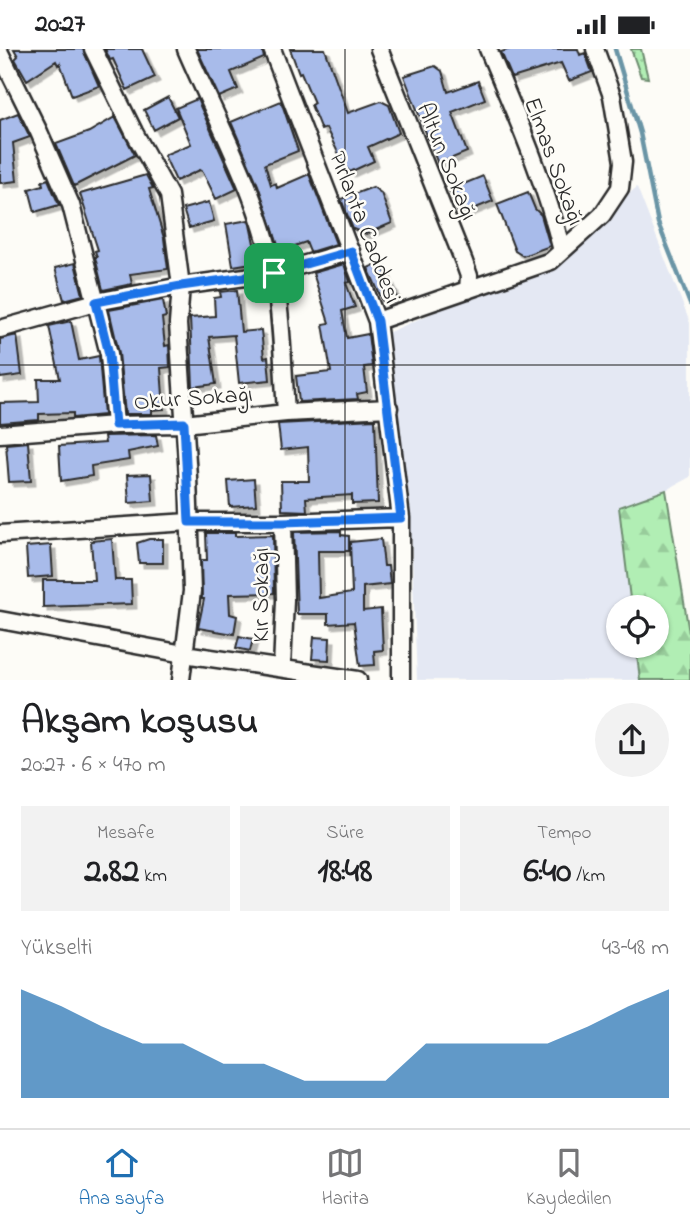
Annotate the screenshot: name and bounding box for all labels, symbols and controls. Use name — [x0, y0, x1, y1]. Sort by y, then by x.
text: 20:27 — [35, 6, 85, 44]
street label: Elmas Sokağı — [513, 93, 592, 231]
street label: Altun Sokağı — [406, 98, 485, 226]
street label: Pırlanta Caddesi — [319, 147, 409, 309]
pin — [244, 243, 304, 303]
icon: arrive — [255, 254, 293, 292]
street label: Okur Sokağı — [133, 378, 254, 421]
street label: Kır Sokağı — [245, 547, 280, 643]
map controls — [606, 595, 669, 658]
button: locate — [606, 595, 669, 658]
text: Akşam koşusu — [21, 695, 258, 751]
button: share — [595, 703, 669, 777]
text: 20:27 · 6 × 470 m — [21, 749, 166, 782]
text: Mesafe — [97, 820, 154, 847]
text: Süre — [326, 820, 364, 847]
text: Tempo — [537, 820, 592, 847]
text: 2.82 — [84, 847, 139, 898]
text: 18:48 — [318, 847, 372, 898]
text: 6:40 — [524, 847, 571, 898]
text: km — [139, 863, 167, 890]
text: /km — [571, 863, 605, 890]
text: Yükselti — [21, 932, 92, 965]
text: 43–48 m — [602, 932, 669, 965]
tab: Ana sayfa — [79, 1144, 164, 1213]
tab: Harita — [322, 1144, 369, 1213]
tab: Kaydedilen — [526, 1144, 611, 1213]

